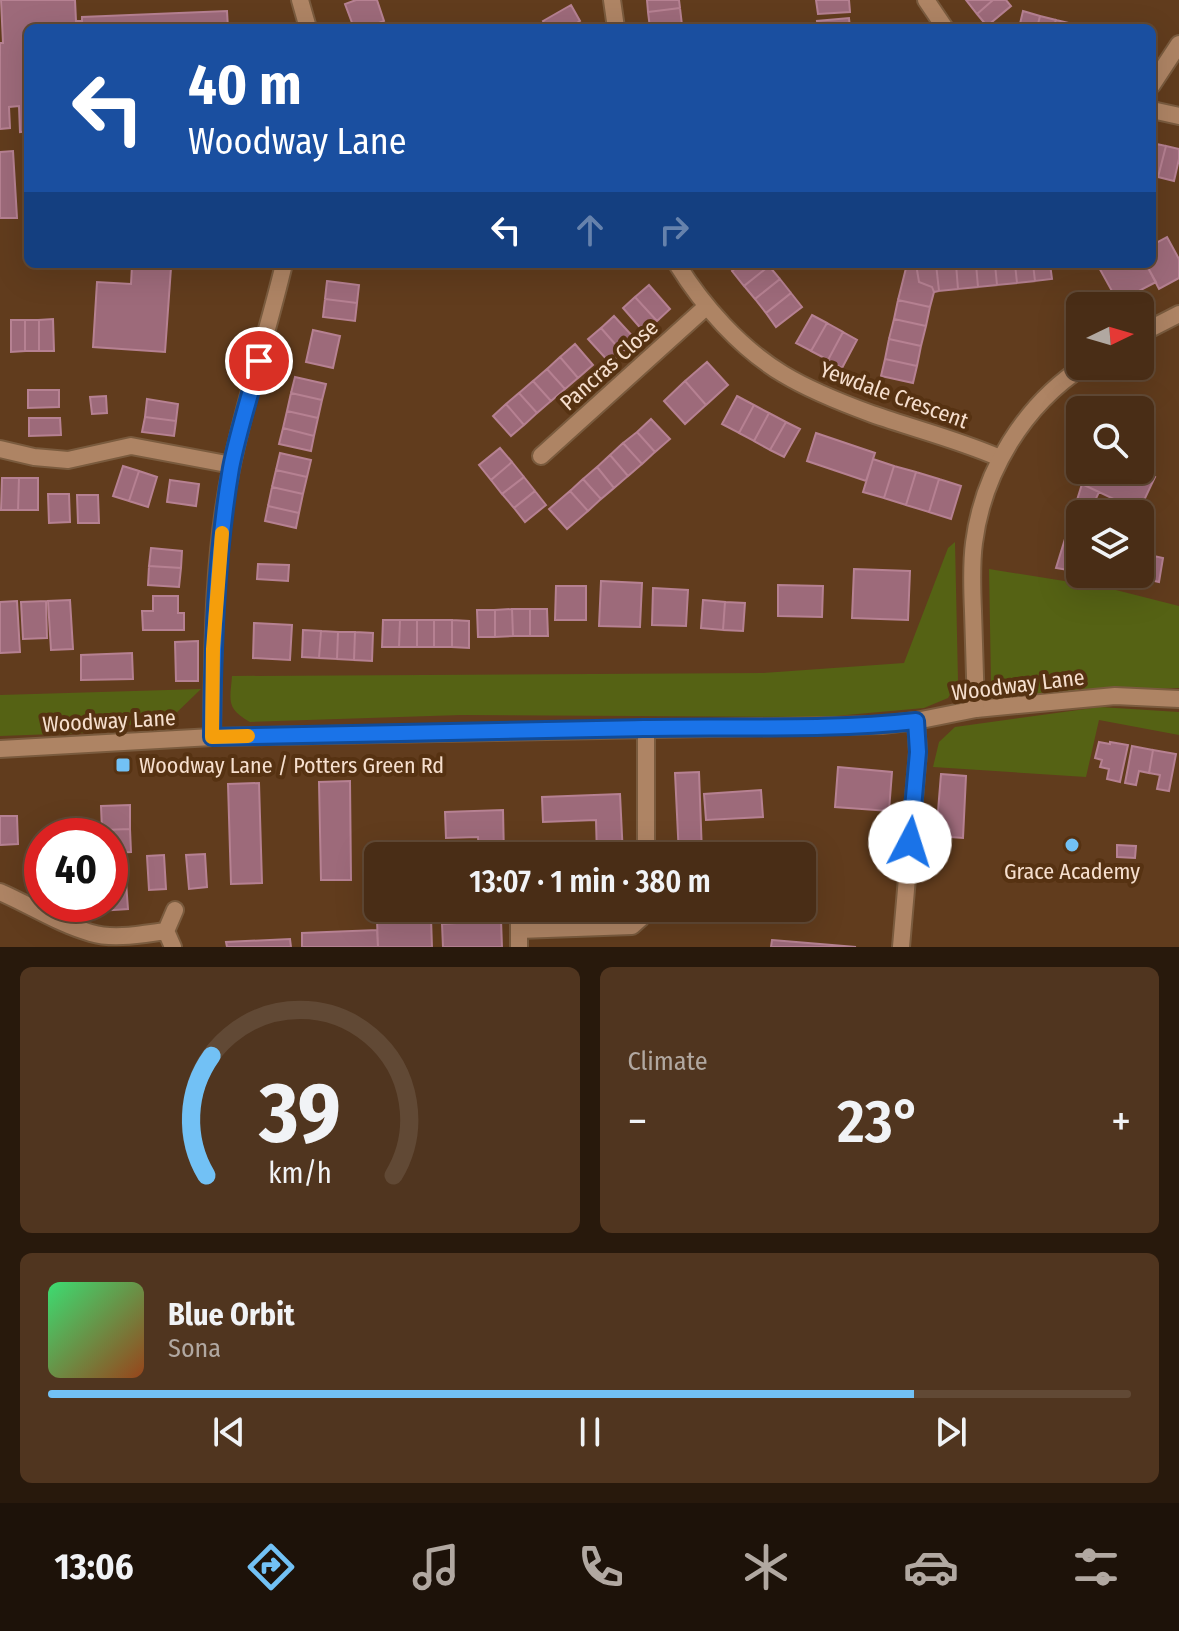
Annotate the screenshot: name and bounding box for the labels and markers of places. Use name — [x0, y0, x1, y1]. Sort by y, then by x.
pin — [225, 327, 293, 395]
place label: Woodway Lane / Potters Green Rd — [139, 752, 444, 779]
marker: Woodway Lane / Potters Green Rd — [114, 756, 132, 774]
marker: Grace Academy — [1063, 836, 1081, 854]
place label: Grace Academy — [1004, 858, 1140, 885]

